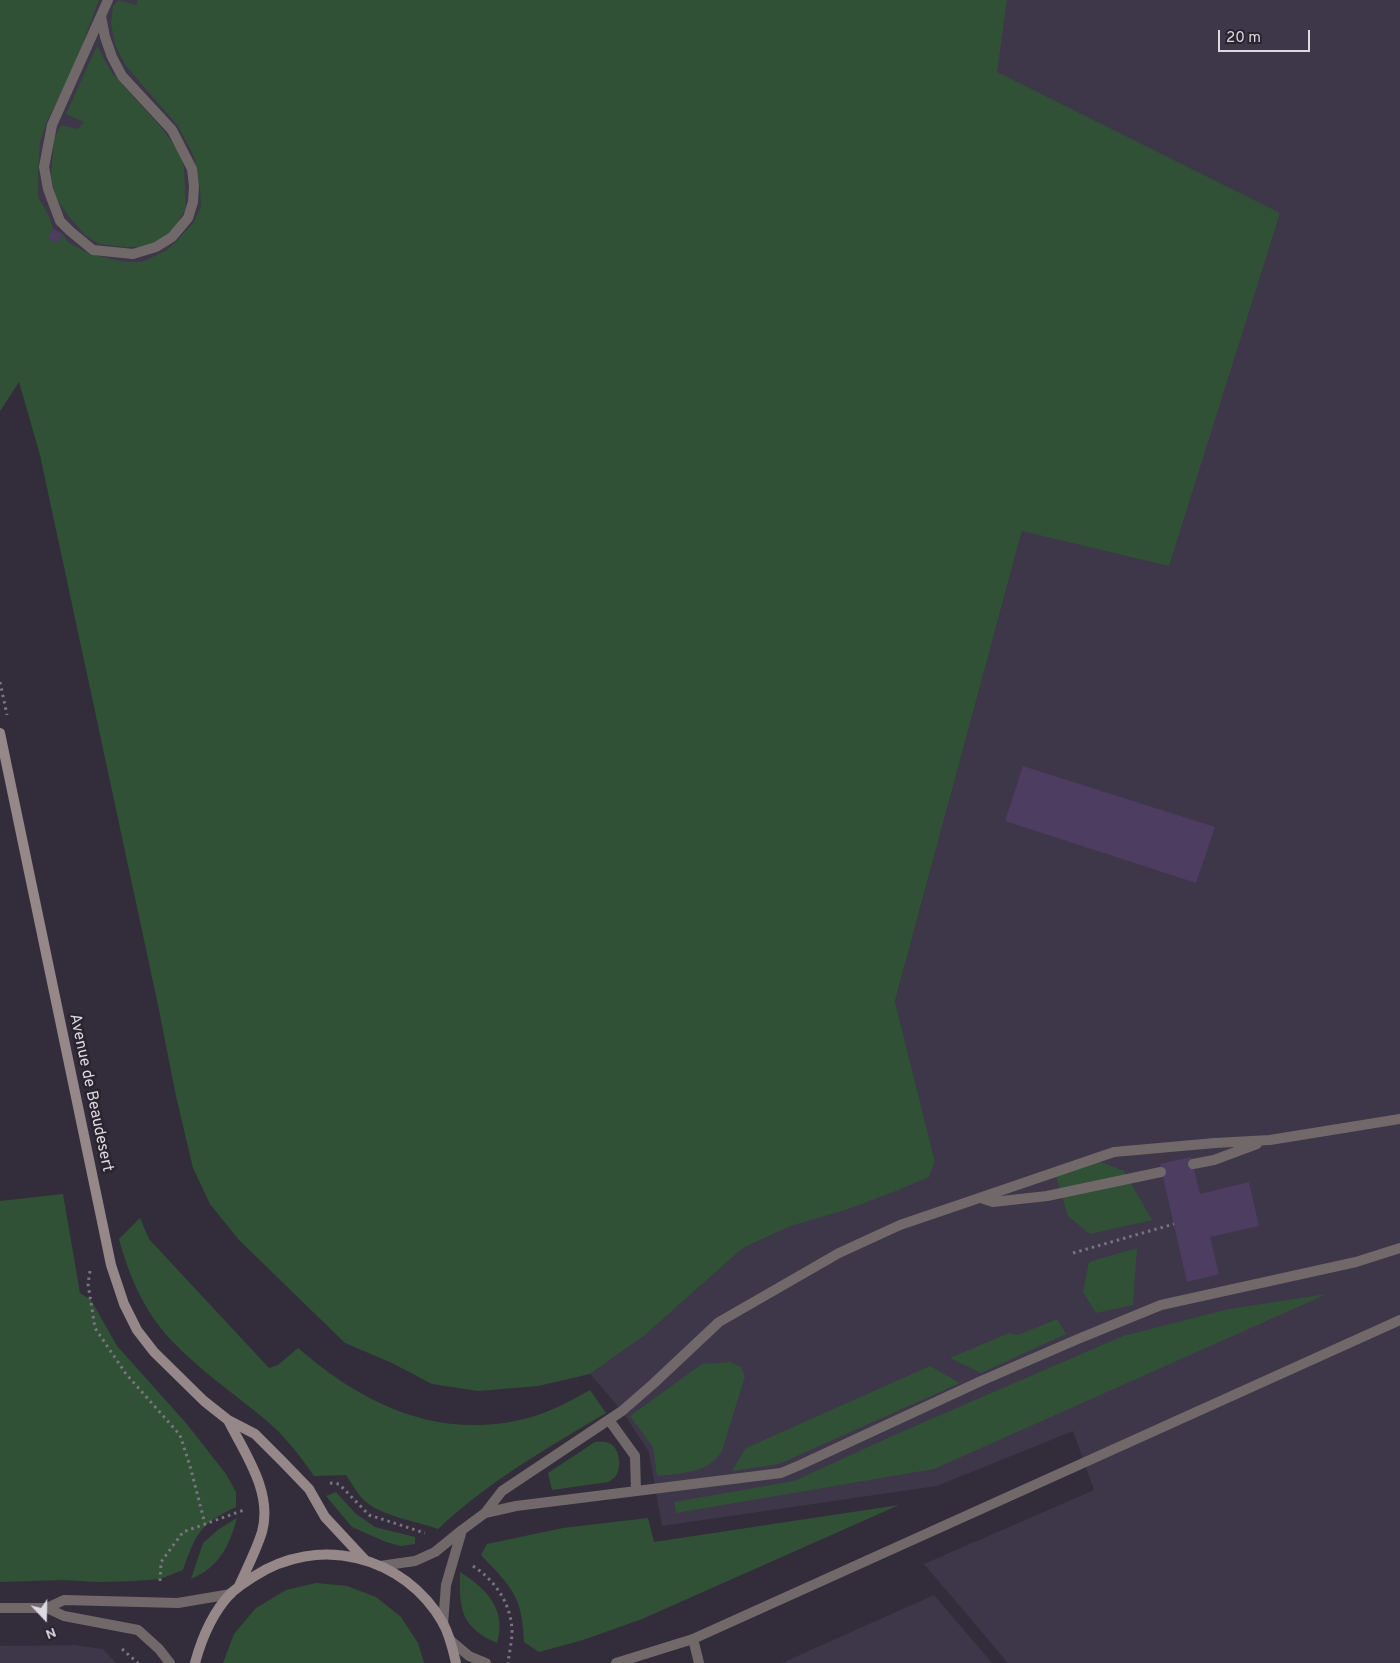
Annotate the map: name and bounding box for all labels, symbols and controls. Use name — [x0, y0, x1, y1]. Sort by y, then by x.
scale bar — [1220, 20, 1312, 52]
text: 20 m — [1226, 29, 1261, 48]
street label: Avenue de Beaudesert — [64, 1012, 116, 1174]
north arrow — [20, 1593, 70, 1643]
text: N — [43, 1623, 58, 1642]

